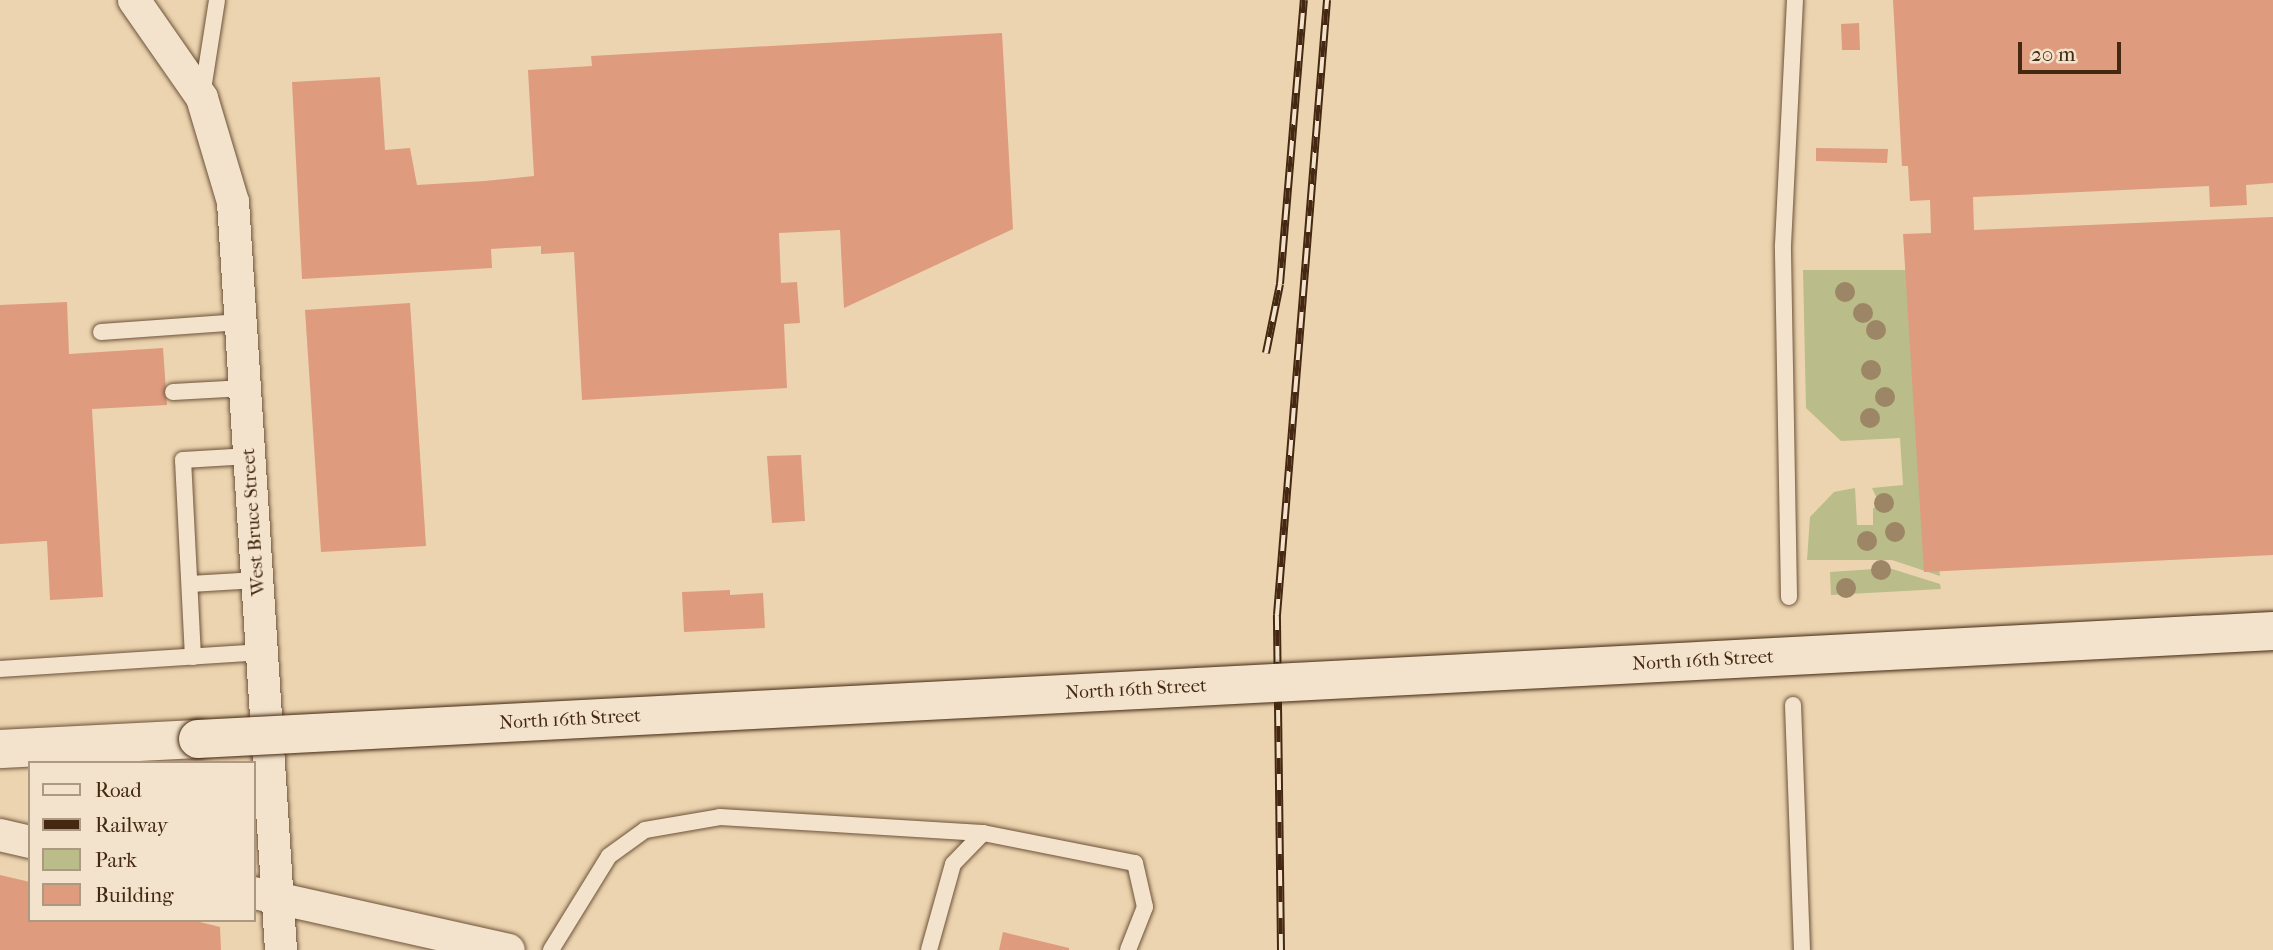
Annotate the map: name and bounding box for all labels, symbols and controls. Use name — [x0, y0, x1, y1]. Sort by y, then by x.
scale bar — [2021, 28, 2124, 72]
text: 20 m — [2031, 42, 2075, 66]
street label: West Bruce Street — [237, 447, 271, 597]
street label: North 16th Street — [1632, 646, 1774, 676]
street label: North 16th Street — [1065, 675, 1207, 705]
street label: North 16th Street — [499, 705, 641, 735]
legend — [28, 761, 256, 922]
text: Road — [95, 778, 142, 802]
text: Railway — [95, 813, 168, 837]
text: Park — [95, 848, 137, 872]
text: Building — [95, 883, 173, 907]

